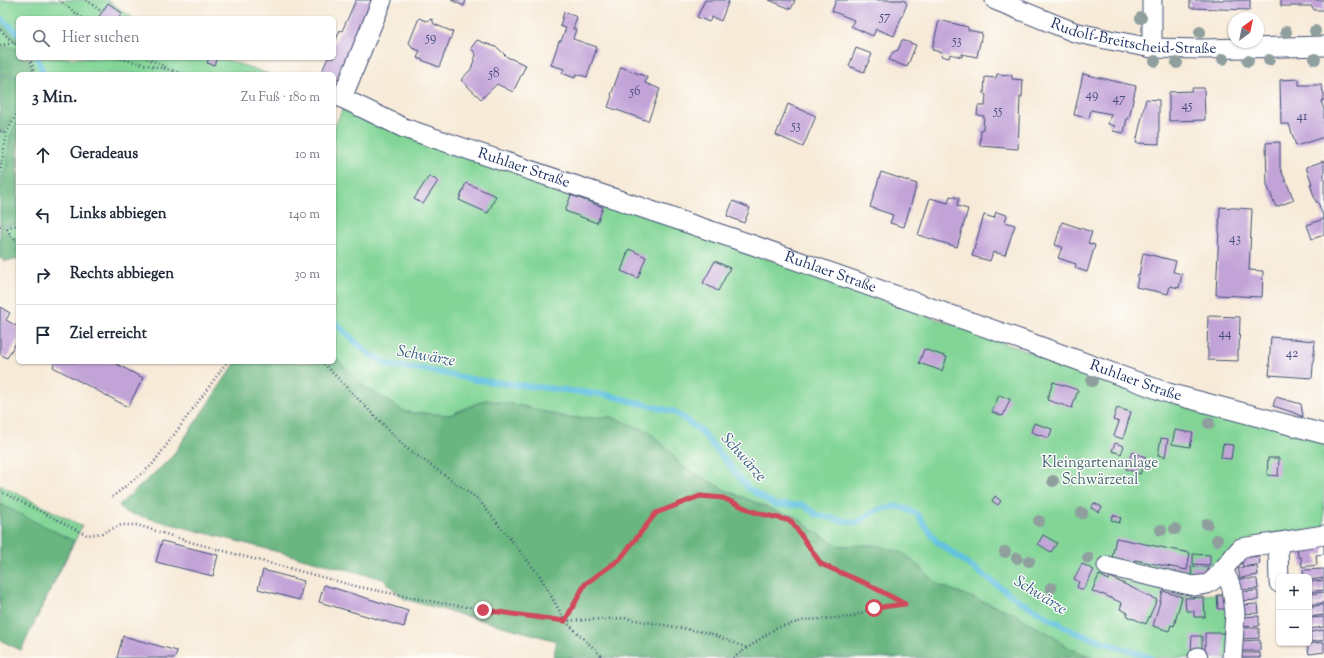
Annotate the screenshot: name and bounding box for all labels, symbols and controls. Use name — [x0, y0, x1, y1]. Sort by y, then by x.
house number: 57 — [879, 8, 891, 26]
north arrow — [1228, 12, 1264, 48]
street label: Rudolf-Breitscheid-Straße — [1047, 13, 1217, 60]
search box — [16, 16, 336, 60]
icon: search — [30, 27, 52, 49]
text: Hier suchen — [62, 28, 140, 49]
house number: 59 — [425, 29, 436, 47]
house number: 53 — [951, 32, 962, 50]
house number: 58 — [488, 65, 499, 83]
house number: 56 — [629, 83, 640, 101]
text: 3 Min. — [32, 86, 77, 110]
house number: 49 — [1086, 86, 1098, 104]
text: Zu Fuß · 180 m — [241, 89, 320, 107]
house number: 47 — [1112, 90, 1126, 108]
house number: 45 — [1182, 97, 1193, 115]
house number: 55 — [992, 102, 1003, 120]
house number: 41 — [1297, 108, 1308, 126]
house number: 53 — [790, 117, 801, 135]
street label: Ruhlaer Straße — [475, 143, 573, 193]
icon: ahead — [32, 144, 54, 166]
text: Geradeaus — [70, 144, 138, 165]
text: 10 m — [295, 146, 320, 164]
icon: left — [32, 204, 54, 226]
text: Links abbiegen — [70, 204, 167, 225]
text: 140 m — [289, 206, 320, 224]
house number: 43 — [1229, 230, 1241, 248]
street label: Ruhlaer Straße — [782, 247, 879, 298]
icon: right — [32, 264, 54, 286]
text: Rechts abbiegen — [70, 264, 174, 285]
text: 30 m — [294, 266, 320, 284]
icon: arrive — [32, 324, 54, 346]
text: Ziel erreicht — [70, 324, 147, 345]
house number: 44 — [1218, 325, 1232, 343]
water label: Schwärze — [395, 341, 457, 373]
house number: 42 — [1286, 345, 1298, 363]
street label: Ruhlaer Straße — [1087, 355, 1184, 407]
water label: Schwärze — [715, 428, 771, 488]
park label: Kleingartenanlage Schwärzetal — [1042, 453, 1158, 491]
water label: Schwärze — [1009, 571, 1071, 621]
map controls — [1276, 574, 1312, 646]
button: + — [1276, 574, 1312, 610]
route start — [865, 599, 883, 617]
route end — [474, 601, 492, 619]
button: − — [1276, 610, 1312, 646]

